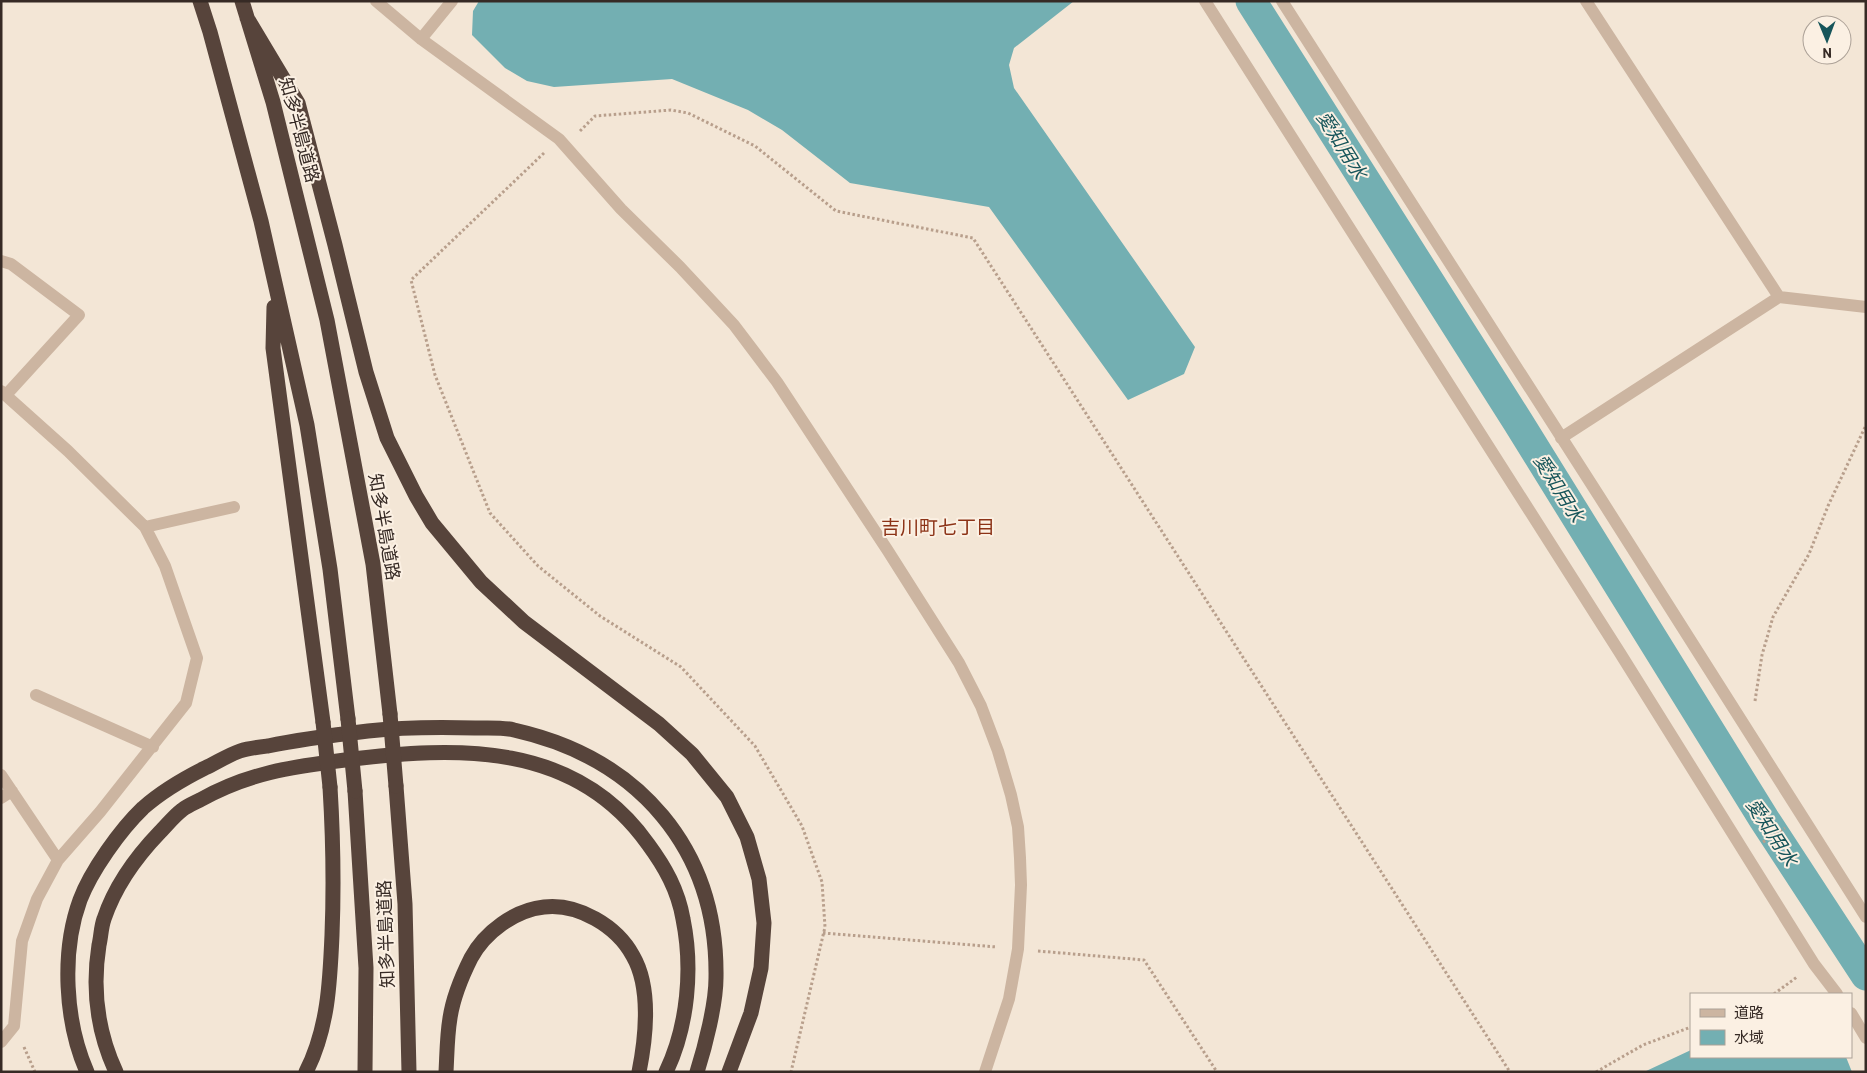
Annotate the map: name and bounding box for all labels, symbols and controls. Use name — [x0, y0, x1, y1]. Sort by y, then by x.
north arrow — [1802, 15, 1852, 65]
text: N — [1822, 45, 1832, 62]
street label: 知多半島道路 — [275, 75, 325, 185]
water label: 愛知用水 — [1313, 106, 1373, 185]
water label: 愛知用水 — [1530, 449, 1590, 528]
street label: 知多半島道路 — [365, 472, 405, 582]
district label: 吉川町七丁目 — [881, 515, 995, 538]
water label: 愛知用水 — [1742, 794, 1804, 872]
street label: 知多半島道路 — [372, 880, 398, 988]
legend — [1690, 993, 1852, 1058]
text: 道路 — [1734, 1003, 1764, 1021]
text: 水域 — [1734, 1028, 1764, 1046]

